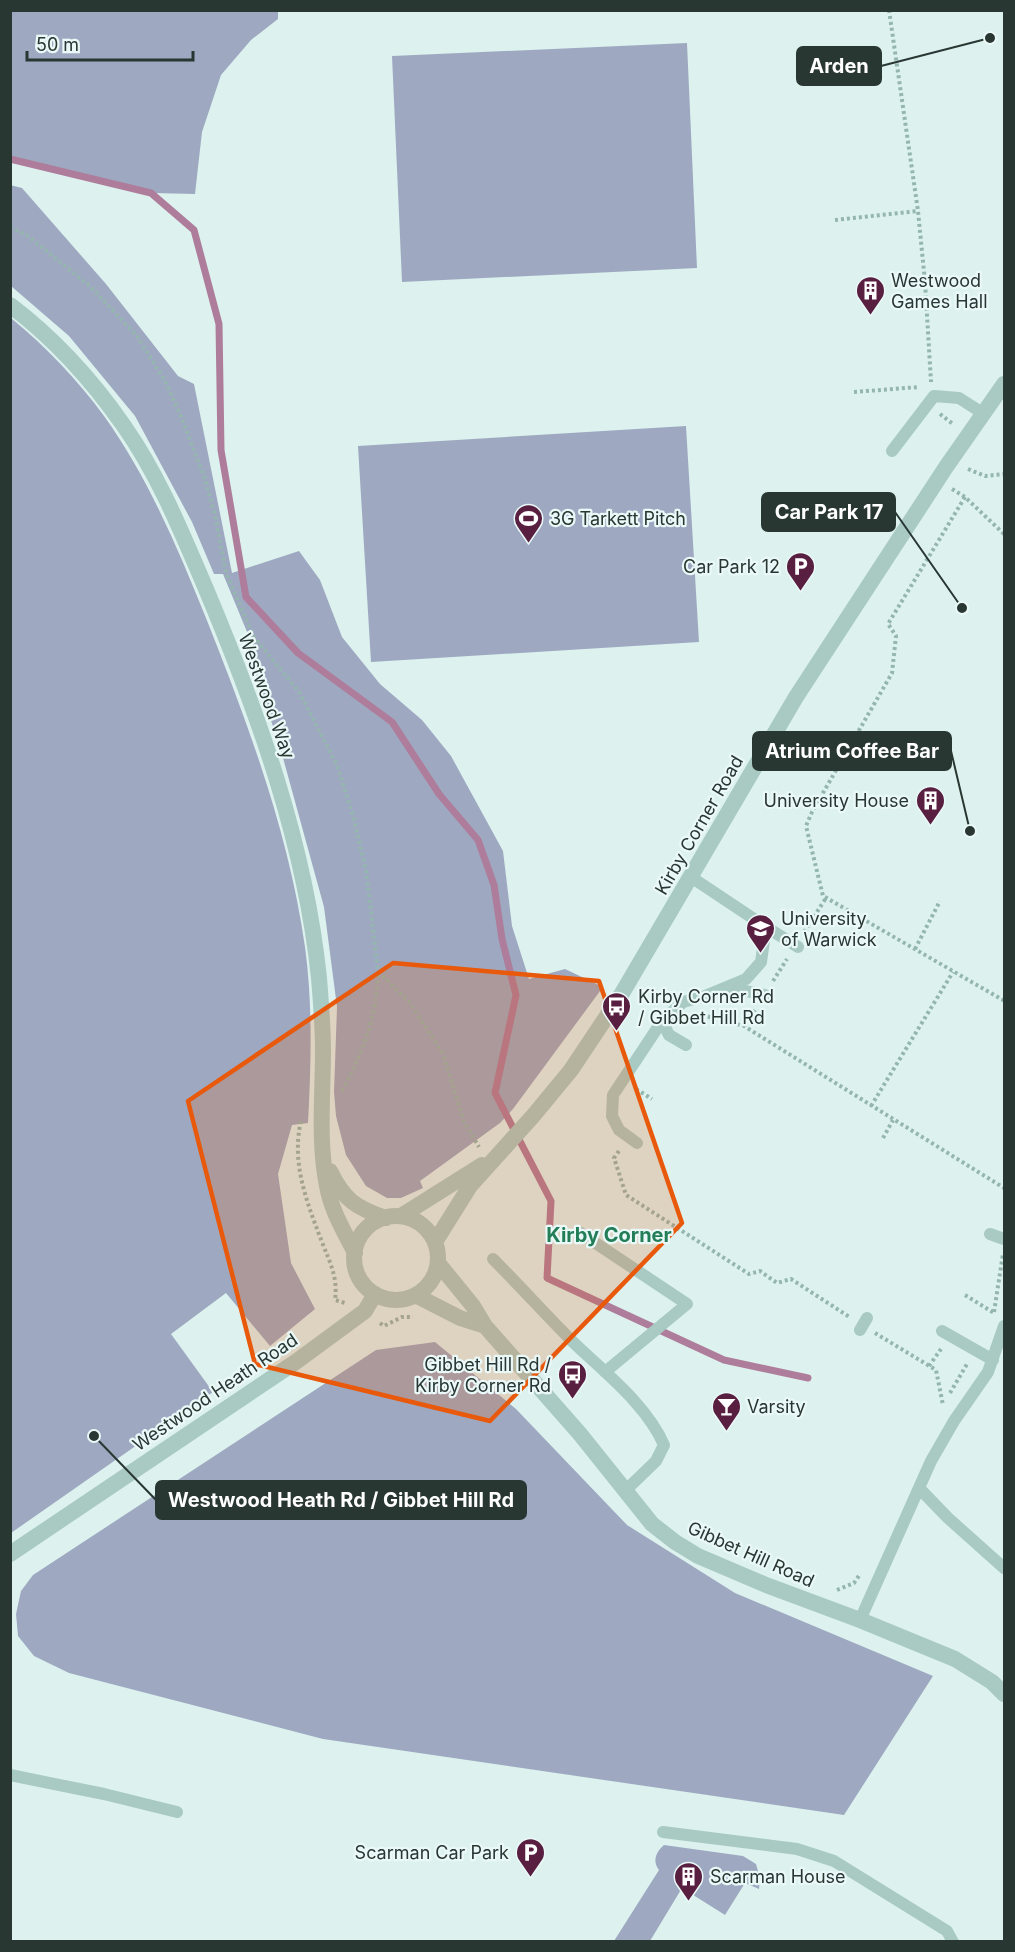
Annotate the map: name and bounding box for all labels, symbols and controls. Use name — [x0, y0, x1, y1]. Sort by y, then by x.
scale bar — [27, 24, 194, 62]
text: 50 m — [36, 34, 79, 55]
callout: Arden — [797, 47, 881, 85]
text: Arden — [809, 54, 869, 78]
place label: Westwood Games Hall — [891, 270, 988, 312]
building icon: Westwood Games Hall — [854, 274, 886, 316]
callout: Car Park 17 — [762, 493, 895, 531]
text: Car Park 17 — [775, 500, 883, 524]
sports icon: 3G Tarkett Pitch — [513, 502, 545, 544]
place label: 3G Tarkett Pitch — [550, 508, 686, 529]
parking icon: Car Park 12 — [785, 550, 817, 592]
place label: Car Park 12 — [683, 556, 780, 577]
street label: Westwood Way — [235, 630, 299, 762]
callout: Atrium Coffee Bar — [753, 732, 951, 770]
text: Atrium Coffee Bar — [765, 739, 939, 763]
street label: Kirby Corner Road — [651, 752, 747, 898]
building icon: University House — [914, 784, 946, 826]
place label: University House — [763, 790, 909, 811]
place label: University of Warwick — [781, 908, 877, 950]
school or university icon: University of Warwick — [744, 912, 776, 954]
place label: Kirby Corner Rd / Gibbet Hill Rd — [638, 986, 774, 1028]
bus stop icon: Kirby Corner Rd / Gibbet Hill Rd — [601, 990, 633, 1032]
district label: Kirby Corner — [546, 1223, 672, 1247]
street label: Westwood Heath Road — [129, 1329, 301, 1455]
place label: Gibbet Hill Rd / Kirby Corner Rd — [415, 1354, 552, 1396]
bus stop icon: Gibbet Hill Rd / Kirby Corner Rd — [556, 1358, 588, 1400]
bar icon: Varsity — [710, 1390, 742, 1432]
place label: Varsity — [747, 1396, 806, 1417]
callout: Westwood Heath Rd / Gibbet Hill Rd — [156, 1481, 526, 1519]
text: Westwood Heath Rd / Gibbet Hill Rd — [168, 1488, 514, 1512]
street label: Gibbet Hill Road — [685, 1517, 817, 1591]
parking icon: Scarman Car Park — [514, 1836, 546, 1878]
place label: Scarman Car Park — [355, 1842, 509, 1863]
building icon: Scarman House — [673, 1860, 705, 1902]
place label: Scarman House — [710, 1866, 846, 1887]

